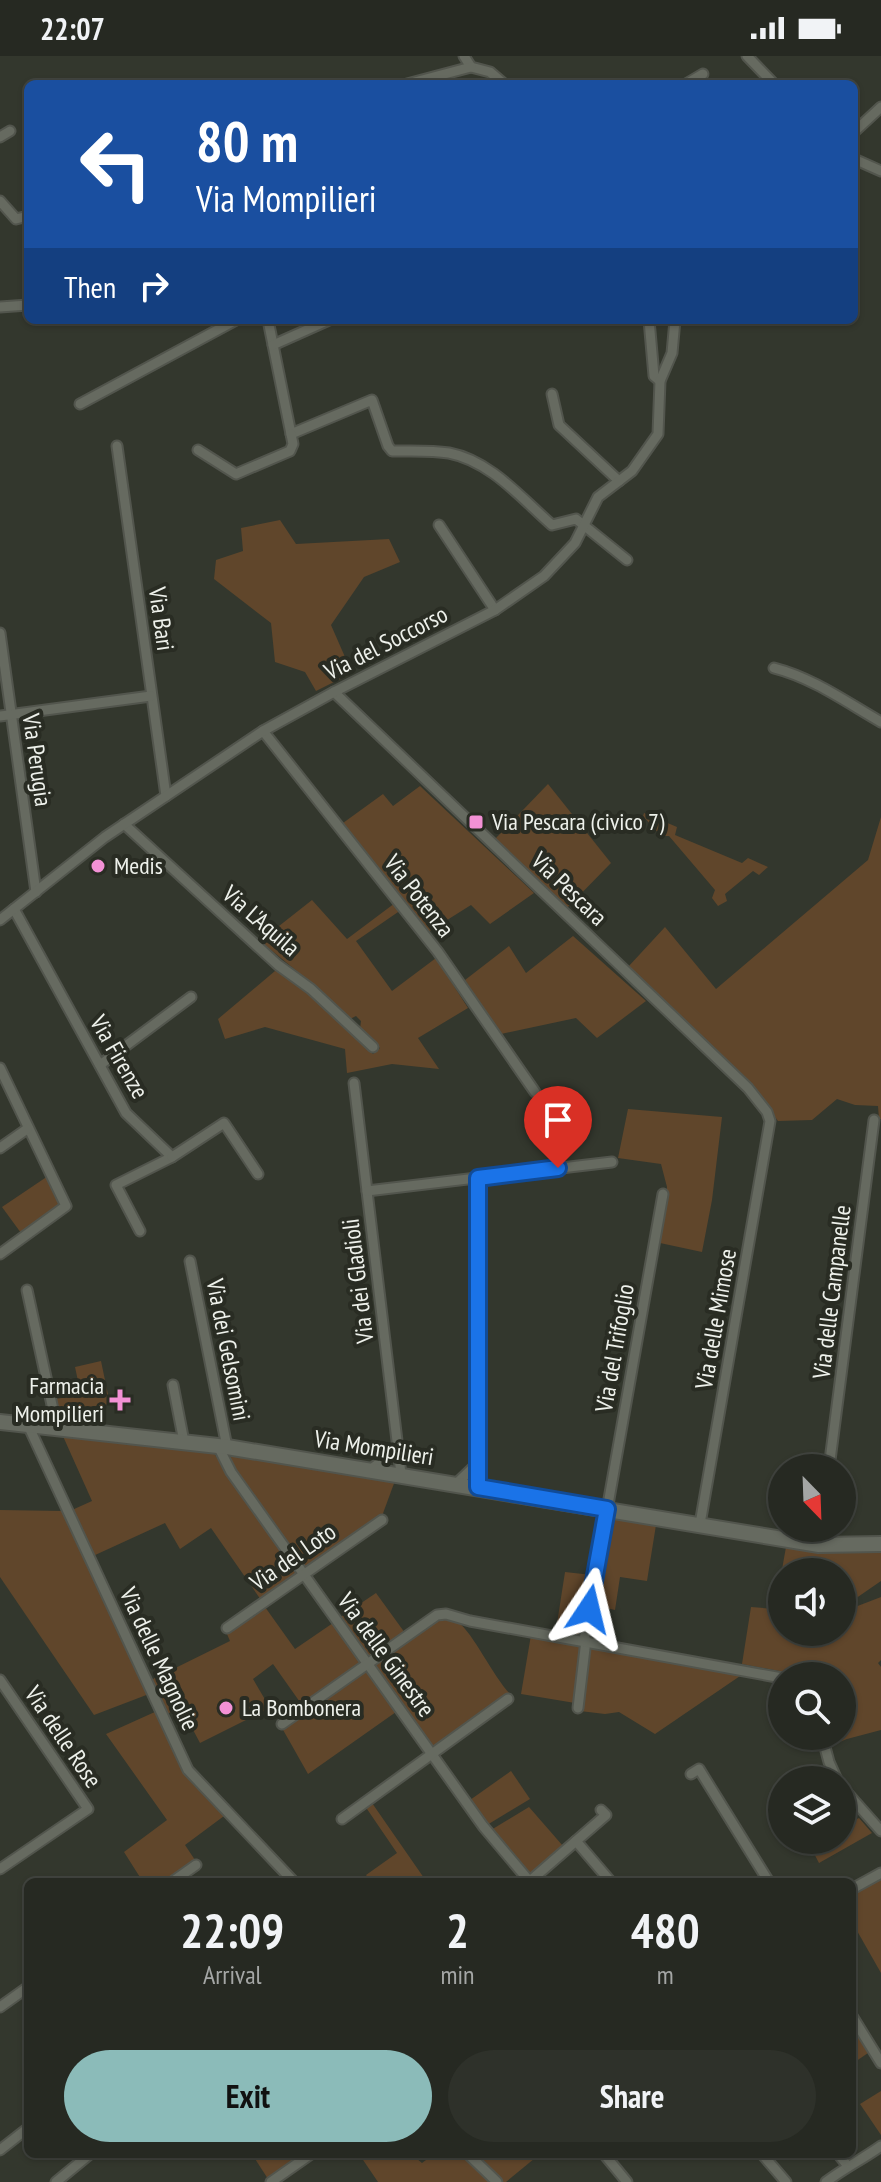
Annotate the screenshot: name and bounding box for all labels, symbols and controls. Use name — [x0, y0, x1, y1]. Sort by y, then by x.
text: 22:07 — [40, 9, 105, 48]
text: 80 m — [196, 105, 298, 177]
icon: left — [64, 112, 168, 216]
text: Via Mompilieri — [196, 175, 377, 222]
icon: right — [132, 264, 176, 308]
text: Then — [64, 267, 116, 306]
street label: Via Bari — [142, 584, 181, 653]
street label: Via del Soccorso — [318, 598, 453, 687]
street label: Via Perugia — [16, 711, 59, 808]
place label: Via Pescara (civico 7) — [491, 806, 665, 837]
marker: Via Pescara (civico 7) — [467, 813, 485, 831]
street label: Via Pescara — [524, 844, 614, 932]
street label: Via Potenza — [377, 847, 461, 943]
place label: Medis — [114, 850, 163, 881]
marker: Medis — [89, 857, 107, 875]
street label: Via L'Aquila — [215, 878, 307, 963]
street label: Via Firenze — [83, 1009, 156, 1104]
pin — [524, 1086, 592, 1168]
icon: arrive — [536, 1098, 580, 1142]
street label: Via delle Campanelle — [805, 1203, 858, 1382]
street label: Via dei Gladioli — [334, 1217, 381, 1346]
street label: Via delle Mimose — [688, 1246, 743, 1393]
street label: Via dei Gelsomini — [199, 1275, 257, 1424]
street label: Via del Trifoglio — [588, 1281, 641, 1415]
place label: Farmacia Mompilieri — [15, 1370, 104, 1429]
marker: Farmacia Mompilieri — [111, 1391, 129, 1409]
street label: Via Mompilieri — [311, 1423, 436, 1472]
north arrow — [768, 1454, 856, 1542]
map controls — [768, 1454, 856, 1854]
street label: Via del Loto — [243, 1516, 342, 1598]
button: sound — [768, 1558, 856, 1646]
position arrow — [547, 1567, 631, 1651]
street label: Via delle Magnolie — [112, 1581, 206, 1735]
street label: Via delle Ginestre — [330, 1586, 442, 1723]
button: search — [768, 1662, 856, 1750]
street label: Via delle Rose — [17, 1679, 109, 1794]
place label: La Bombonera — [242, 1692, 361, 1723]
marker: La Bombonera — [217, 1699, 235, 1717]
button: layers — [768, 1766, 856, 1854]
text: 22:09 — [180, 1899, 284, 1961]
text: 2 — [446, 1899, 469, 1961]
text: 480 — [631, 1899, 700, 1961]
text: Arrival — [203, 1958, 262, 1991]
text: min — [440, 1958, 474, 1991]
text: m — [657, 1958, 674, 1991]
button: Exit — [64, 2050, 432, 2142]
button: Share — [448, 2050, 816, 2142]

